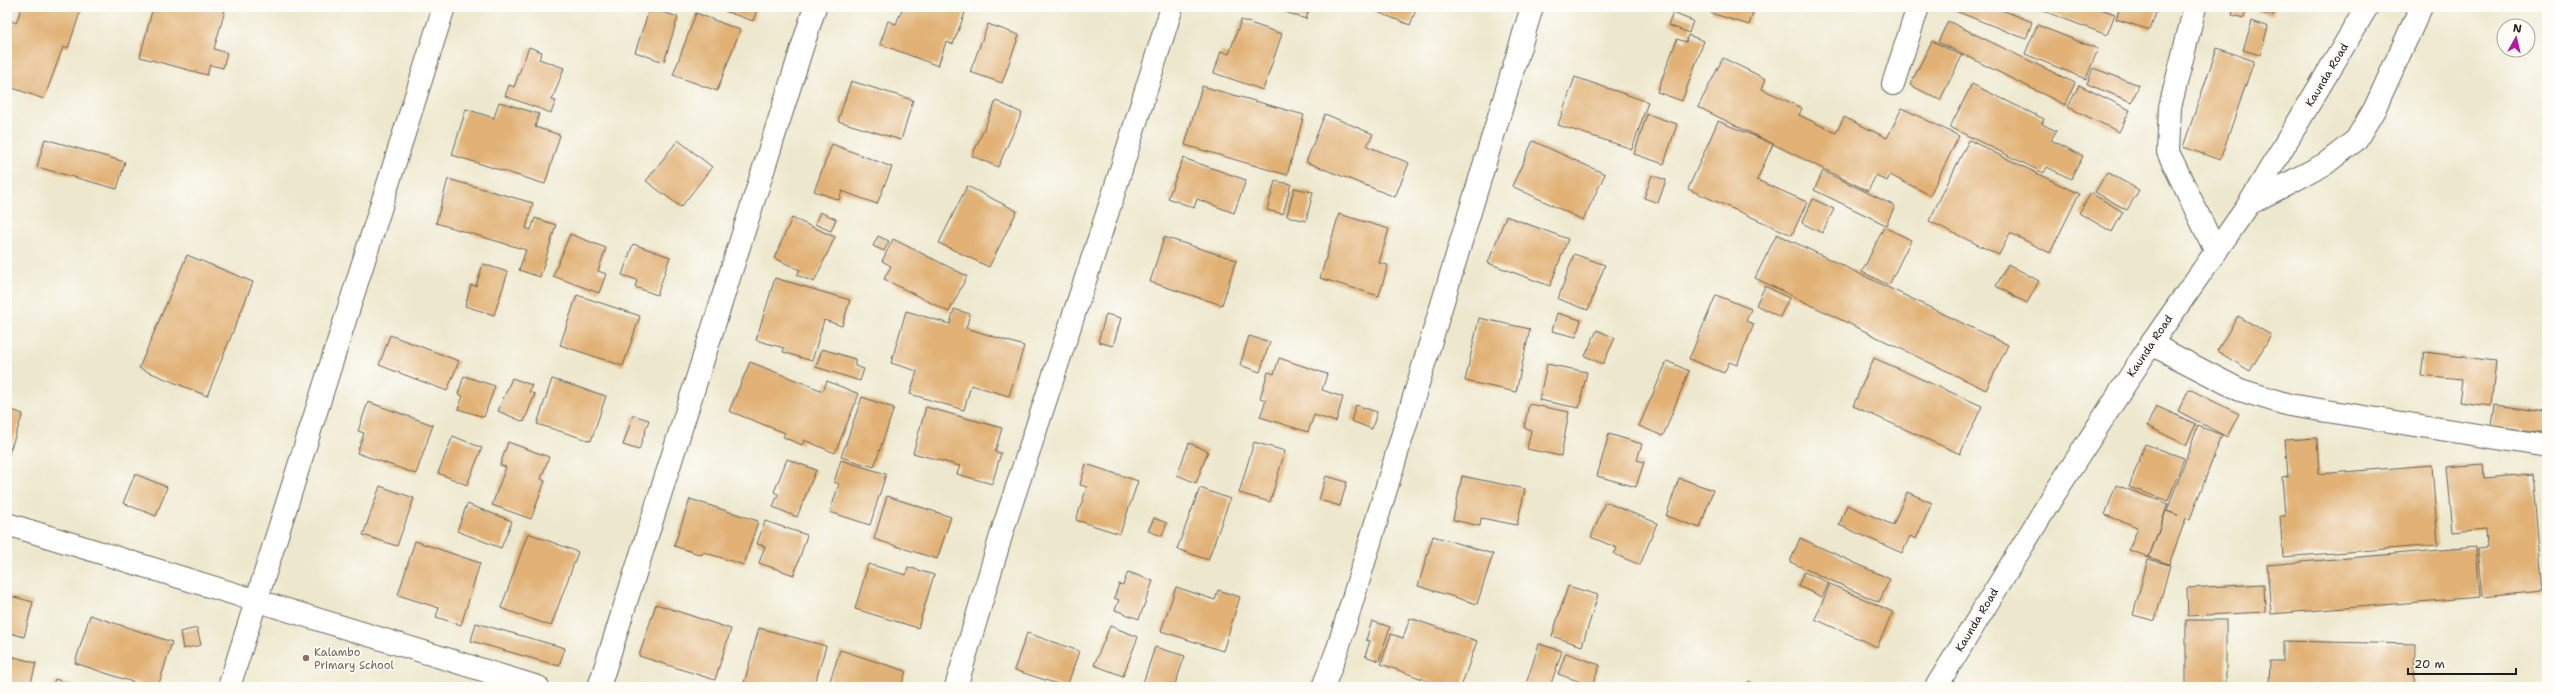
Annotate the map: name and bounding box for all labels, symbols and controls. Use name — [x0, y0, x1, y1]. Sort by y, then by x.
north arrow — [2496, 18, 2536, 58]
text: N — [2512, 21, 2523, 37]
street label: Kaunda Road — [2302, 40, 2352, 110]
street label: Kaunda Road — [2124, 312, 2176, 380]
street label: Kaunda Road — [1952, 585, 2002, 655]
place label: Kalambo Primary School — [314, 645, 394, 673]
scale bar — [2408, 650, 2516, 676]
marker: Kalambo Primary School — [301, 653, 311, 663]
text: 20 m — [2414, 656, 2445, 672]

